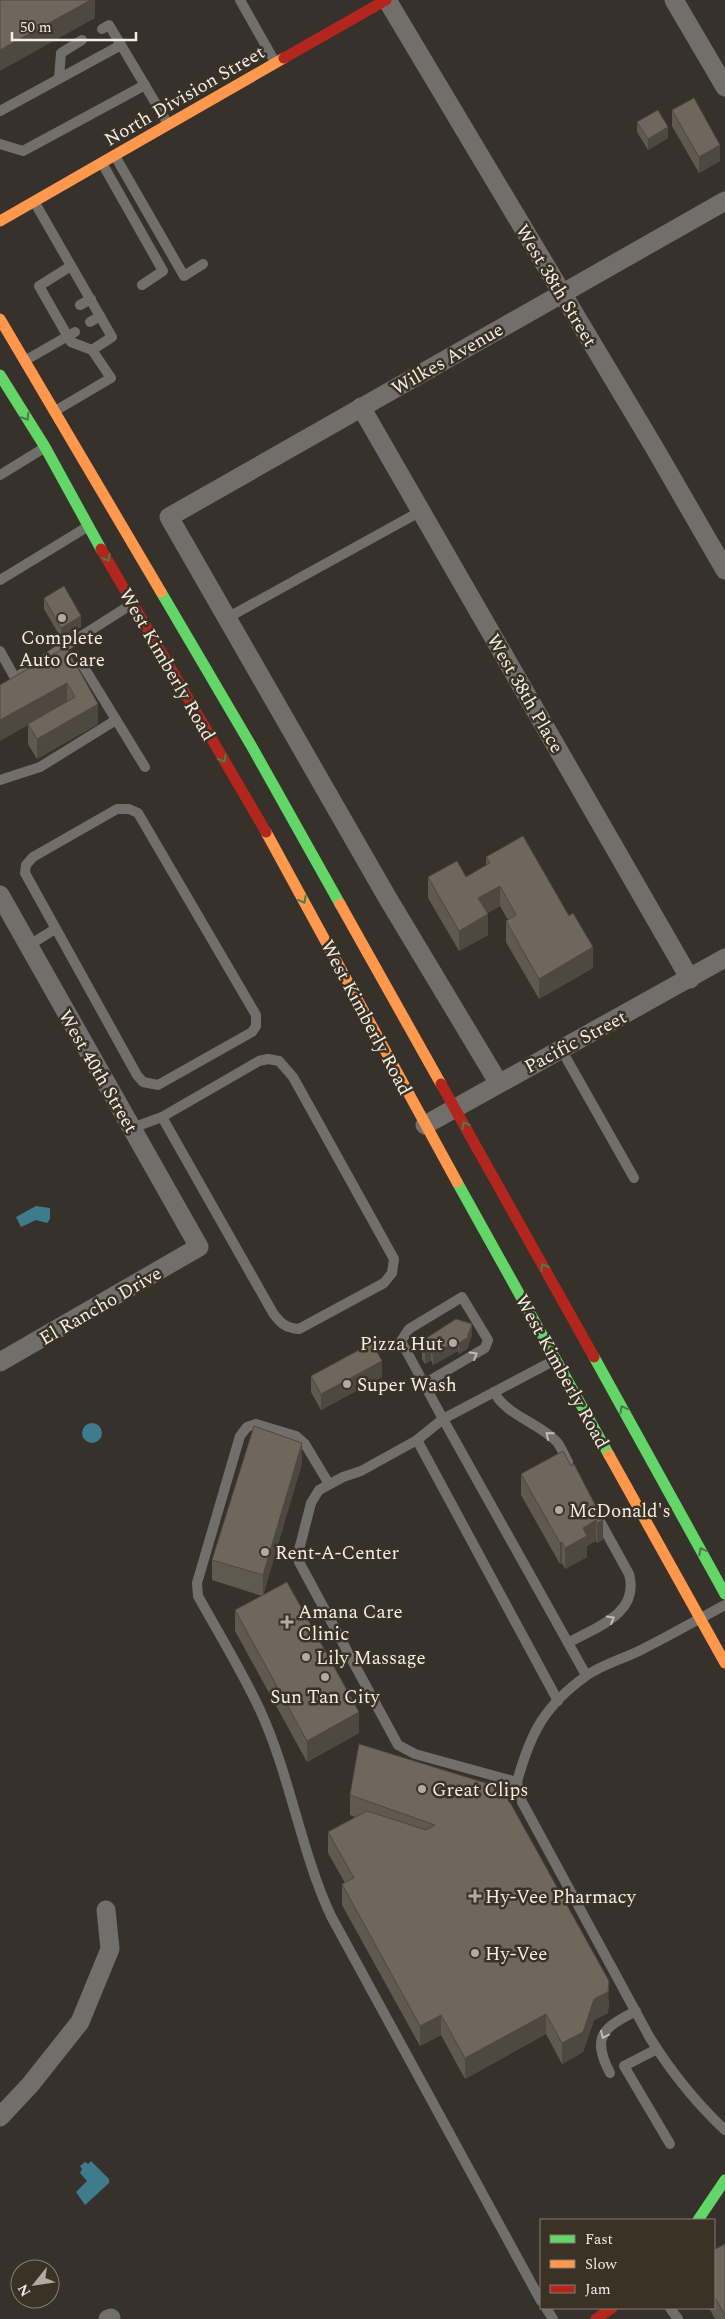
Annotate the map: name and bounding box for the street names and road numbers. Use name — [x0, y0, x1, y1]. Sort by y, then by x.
street label: North Division Street — [99, 38, 271, 154]
street label: West 38th Street — [508, 219, 604, 353]
street label: Wilkes Avenue — [386, 315, 509, 403]
street label: West Kimberly Road — [111, 583, 222, 747]
street label: West 38th Place — [479, 629, 571, 759]
street label: West Kimberly Road — [312, 935, 419, 1101]
street label: Pacific Street — [519, 1003, 632, 1081]
street label: West 40th Street — [51, 1005, 145, 1139]
street label: El Rancho Drive — [34, 1259, 168, 1353]
street label: West Kimberly Road — [507, 1289, 616, 1454]

